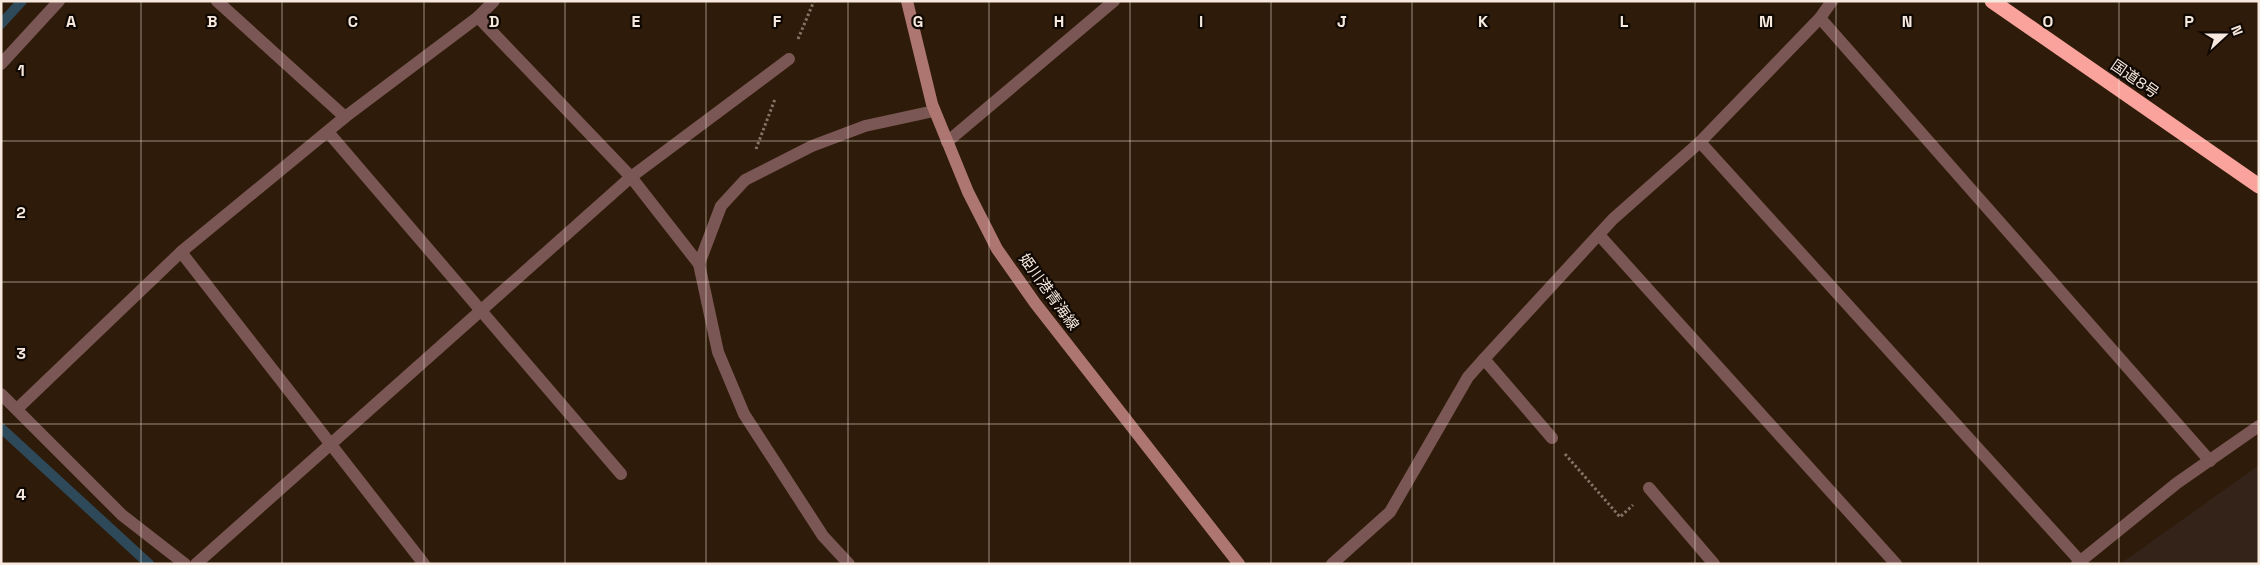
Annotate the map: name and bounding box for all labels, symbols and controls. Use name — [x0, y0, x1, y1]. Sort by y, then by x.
north arrow — [2200, 10, 2250, 60]
text: A — [66, 11, 76, 32]
text: B — [207, 11, 217, 32]
text: C — [348, 11, 358, 32]
text: D — [489, 11, 499, 32]
text: E — [632, 11, 641, 32]
text: F — [773, 11, 782, 32]
text: G — [913, 11, 923, 32]
text: H — [1054, 11, 1064, 32]
text: I — [1199, 11, 1203, 32]
text: J — [1337, 11, 1347, 32]
text: K — [1478, 11, 1488, 32]
text: L — [1620, 11, 1629, 32]
text: M — [1759, 11, 1773, 32]
text: N — [1902, 11, 1912, 32]
text: O — [2043, 11, 2054, 32]
text: P — [2184, 11, 2194, 32]
text: N — [2227, 23, 2247, 38]
street label: 国道8号 — [2108, 55, 2163, 102]
text: 1 — [17, 60, 25, 81]
text: 2 — [16, 202, 26, 223]
street label: 姫川港青海線 — [1015, 250, 1084, 334]
text: 3 — [16, 343, 26, 364]
text: 4 — [16, 484, 26, 505]

